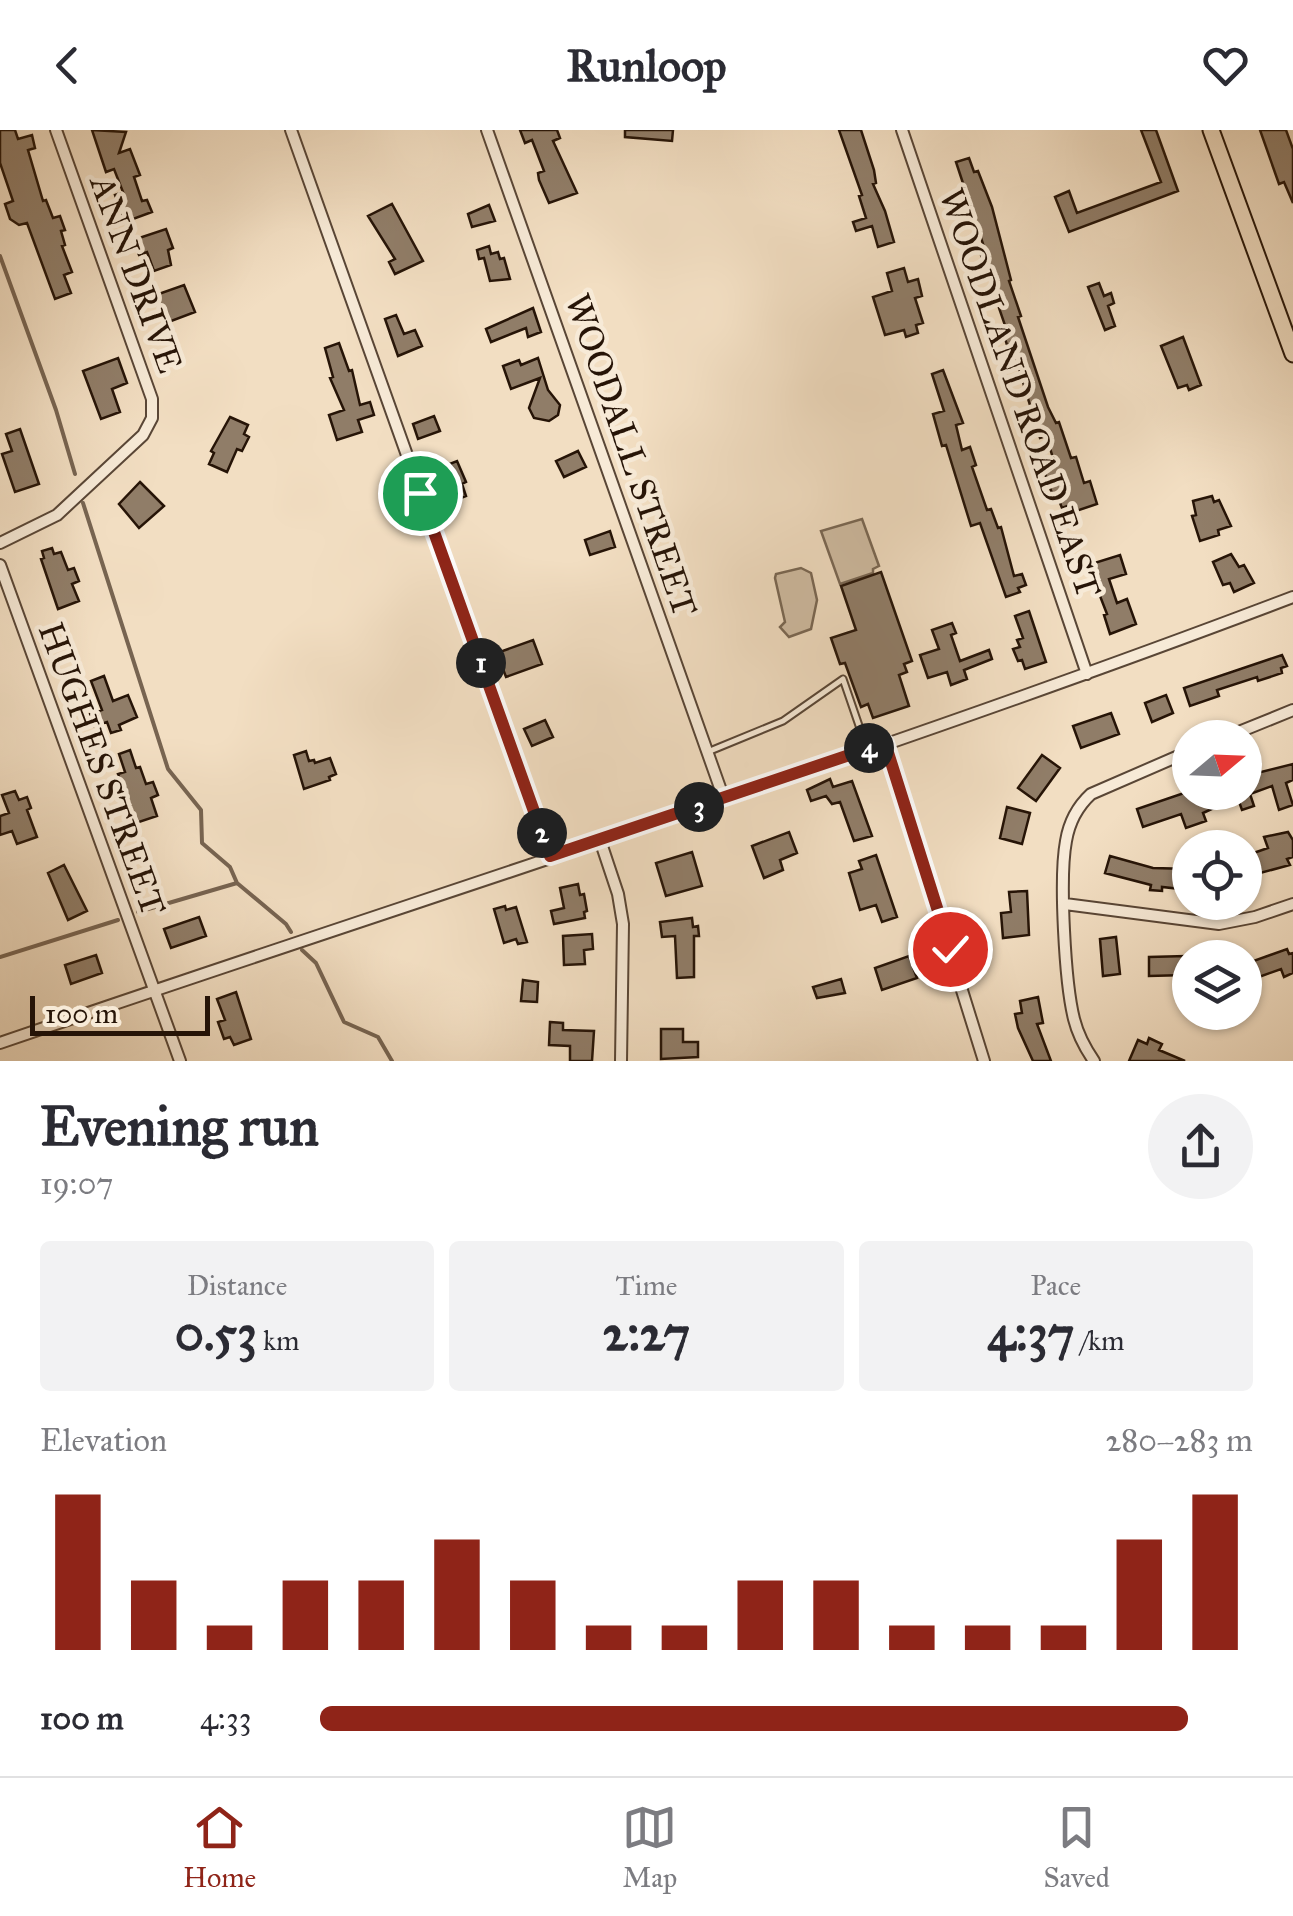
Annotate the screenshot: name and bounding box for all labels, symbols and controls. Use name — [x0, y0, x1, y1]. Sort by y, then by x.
icon: back — [40, 38, 95, 93]
text: Runloop — [566, 38, 727, 93]
icon: heart — [1198, 38, 1253, 93]
street label: ANN DRIVE — [80, 168, 192, 378]
street label: WOODLAND ROAD EAST — [930, 183, 1110, 603]
street label: WOODALL STREET — [556, 288, 706, 622]
pin — [378, 451, 463, 536]
icon: arrive — [393, 466, 448, 521]
street label: HUGHES STREET — [29, 616, 175, 922]
pin: 1 — [456, 638, 506, 688]
text: 1 — [475, 645, 487, 680]
north arrow — [1172, 720, 1262, 810]
map controls — [1172, 720, 1262, 1030]
pin: 4 — [844, 723, 894, 773]
text: 4 — [861, 730, 877, 765]
pin: 3 — [674, 782, 724, 832]
text: 3 — [693, 789, 705, 824]
pin: 2 — [517, 808, 567, 858]
text: 2 — [535, 815, 549, 850]
button: locate — [1172, 830, 1262, 920]
pin — [908, 907, 993, 992]
icon: check — [923, 922, 978, 977]
button: layers — [1172, 940, 1262, 1030]
scale bar — [30, 991, 210, 1036]
text: 100 m — [45, 996, 118, 1031]
text: Evening run — [40, 1093, 319, 1160]
button: share — [1148, 1094, 1253, 1199]
text: 19:07 — [40, 1164, 113, 1203]
text: Distance — [187, 1268, 287, 1303]
text: Time — [615, 1268, 677, 1303]
text: Pace — [1030, 1268, 1081, 1303]
text: 0.53 — [175, 1303, 257, 1364]
text: 2:27 — [603, 1303, 690, 1364]
text: 4:37 — [987, 1303, 1074, 1364]
text: km — [257, 1323, 299, 1358]
text: /km — [1074, 1323, 1124, 1358]
text: Elevation — [40, 1421, 167, 1460]
text: 280–283 m — [1105, 1421, 1253, 1460]
text: 100 m — [40, 1699, 124, 1738]
text: 4:33 — [200, 1699, 251, 1738]
tab: Home — [183, 1800, 256, 1895]
tab: Map — [622, 1800, 677, 1895]
tab: Saved — [1043, 1800, 1110, 1895]

